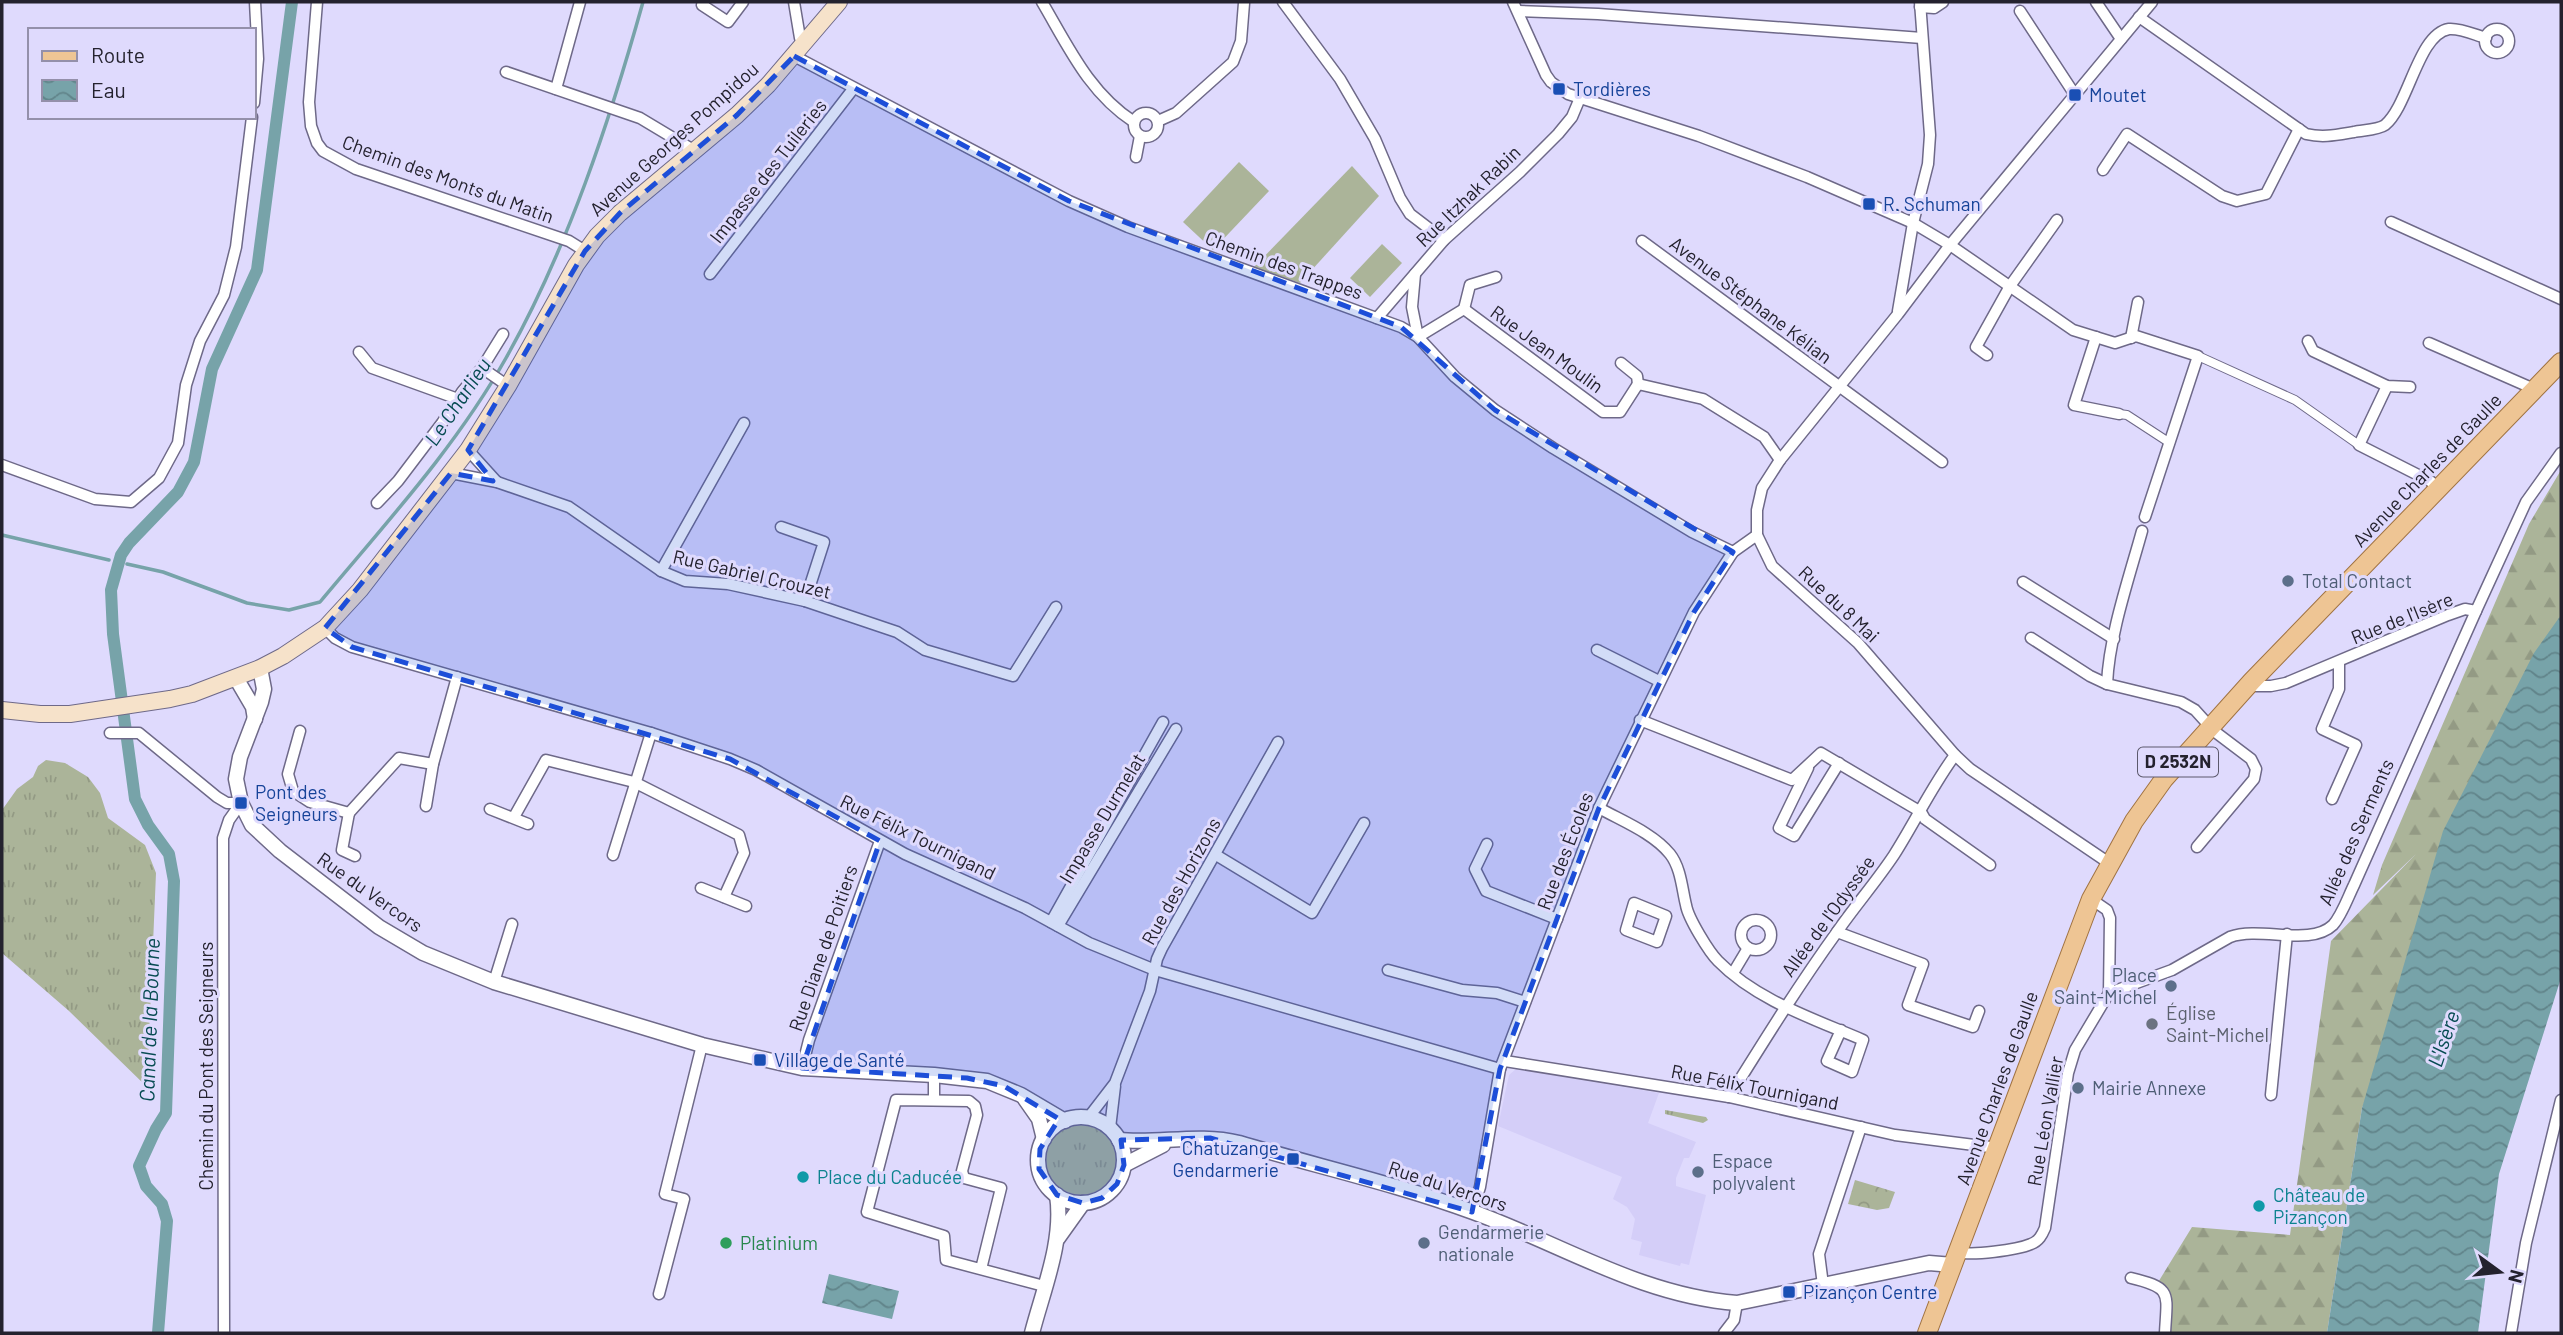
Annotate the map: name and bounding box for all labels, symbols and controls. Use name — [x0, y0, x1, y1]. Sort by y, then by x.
legend — [28, 28, 256, 119]
text: Route — [91, 42, 145, 67]
street label: Avenue Georges Pompidou — [584, 57, 763, 221]
text: Eau — [91, 77, 126, 102]
place label: Tordières — [1573, 77, 1651, 100]
marker: Tordières — [1551, 81, 1567, 97]
place label: Moutet — [2089, 83, 2147, 106]
marker: Moutet — [2067, 87, 2083, 103]
street label: Impasse des Tuileries — [704, 94, 831, 247]
street label: Chemin des Monts du Matin — [339, 130, 557, 228]
street label: Rue Itzhak Rabin — [1411, 140, 1525, 251]
place label: R. Schuman — [1883, 192, 1981, 215]
marker: R. Schuman — [1861, 196, 1877, 212]
street label: Chemin des Trappes — [1202, 225, 1366, 304]
street label: Avenue Stéphane Kélian — [1666, 231, 1837, 368]
street label: Rue Jean Moulin — [1486, 300, 1608, 397]
water label: Le Charlieu — [418, 353, 495, 450]
street label: Avenue Charles de Gaulle — [2347, 388, 2506, 551]
street label: Rue Gabriel Crouzet — [671, 544, 833, 603]
street label: Rue du 8 Mai — [1794, 560, 1884, 647]
place label: Total Contact — [2302, 569, 2412, 592]
marker: Total Contact — [2280, 573, 2296, 589]
street label: Rue de l'Isère — [2347, 587, 2456, 648]
street label: Impasse Durmelat — [1054, 748, 1150, 887]
road number: D 2532N — [2138, 748, 2218, 776]
street label: Allée des Serments — [2313, 755, 2398, 909]
place label: Pont des Seigneurs — [255, 780, 338, 825]
street label: Rue Félix Tournigand — [837, 789, 1000, 884]
street label: Rue des Écoles — [1532, 789, 1598, 913]
marker: Pont des Seigneurs — [233, 795, 249, 811]
street label: Rue des Horizons — [1136, 813, 1225, 948]
street label: Rue du Vercors — [313, 847, 427, 936]
street label: Allée de l'Odyssée — [1776, 851, 1879, 981]
street label: Rue Diane de Poitiers — [783, 862, 862, 1034]
water label: Canal de la Bourne — [133, 938, 164, 1102]
street label: Chemin du Pont des Seigneurs — [194, 942, 217, 1190]
place label: Place Saint-Michel — [2054, 963, 2157, 1008]
marker: Place Saint-Michel — [2163, 978, 2179, 994]
street label: Avenue Charles de Gaulle — [1951, 988, 2042, 1188]
place label: Église Saint-Michel — [2166, 1001, 2269, 1046]
water label: L'Isère — [2421, 1007, 2464, 1070]
marker: Église Saint-Michel — [2144, 1016, 2160, 1032]
place label: Village de Santé — [774, 1048, 905, 1071]
marker: Village de Santé — [752, 1052, 768, 1068]
street label: Rue Léon Vallier — [2022, 1054, 2067, 1188]
street label: Rue Félix Tournigand — [1669, 1059, 1841, 1114]
place label: Mairie Annexe — [2092, 1076, 2206, 1099]
marker: Mairie Annexe — [2070, 1080, 2086, 1096]
place label: Chatuzange Gendarmerie — [1173, 1136, 1279, 1181]
place label: Espace polyvalent — [1712, 1149, 1796, 1194]
marker: Chatuzange Gendarmerie — [1285, 1151, 1301, 1167]
street label: Rue du Vercors — [1386, 1156, 1510, 1216]
marker: Espace polyvalent — [1690, 1164, 1706, 1180]
place label: Place du Caducée — [817, 1165, 962, 1188]
marker: Place du Caducée — [795, 1169, 811, 1185]
place label: Château de Pizançon — [2273, 1183, 2365, 1228]
marker: Château de Pizançon — [2251, 1198, 2267, 1214]
place label: Gendarmerie nationale — [1438, 1220, 1544, 1265]
place label: Platinium — [740, 1231, 818, 1254]
marker: Platinium — [718, 1235, 734, 1251]
marker: Gendarmerie nationale — [1416, 1235, 1432, 1251]
north arrow — [2465, 1237, 2535, 1307]
text: N — [2504, 1267, 2530, 1286]
place label: Pizançon Centre — [1803, 1280, 1937, 1303]
marker: Pizançon Centre — [1781, 1284, 1797, 1300]

